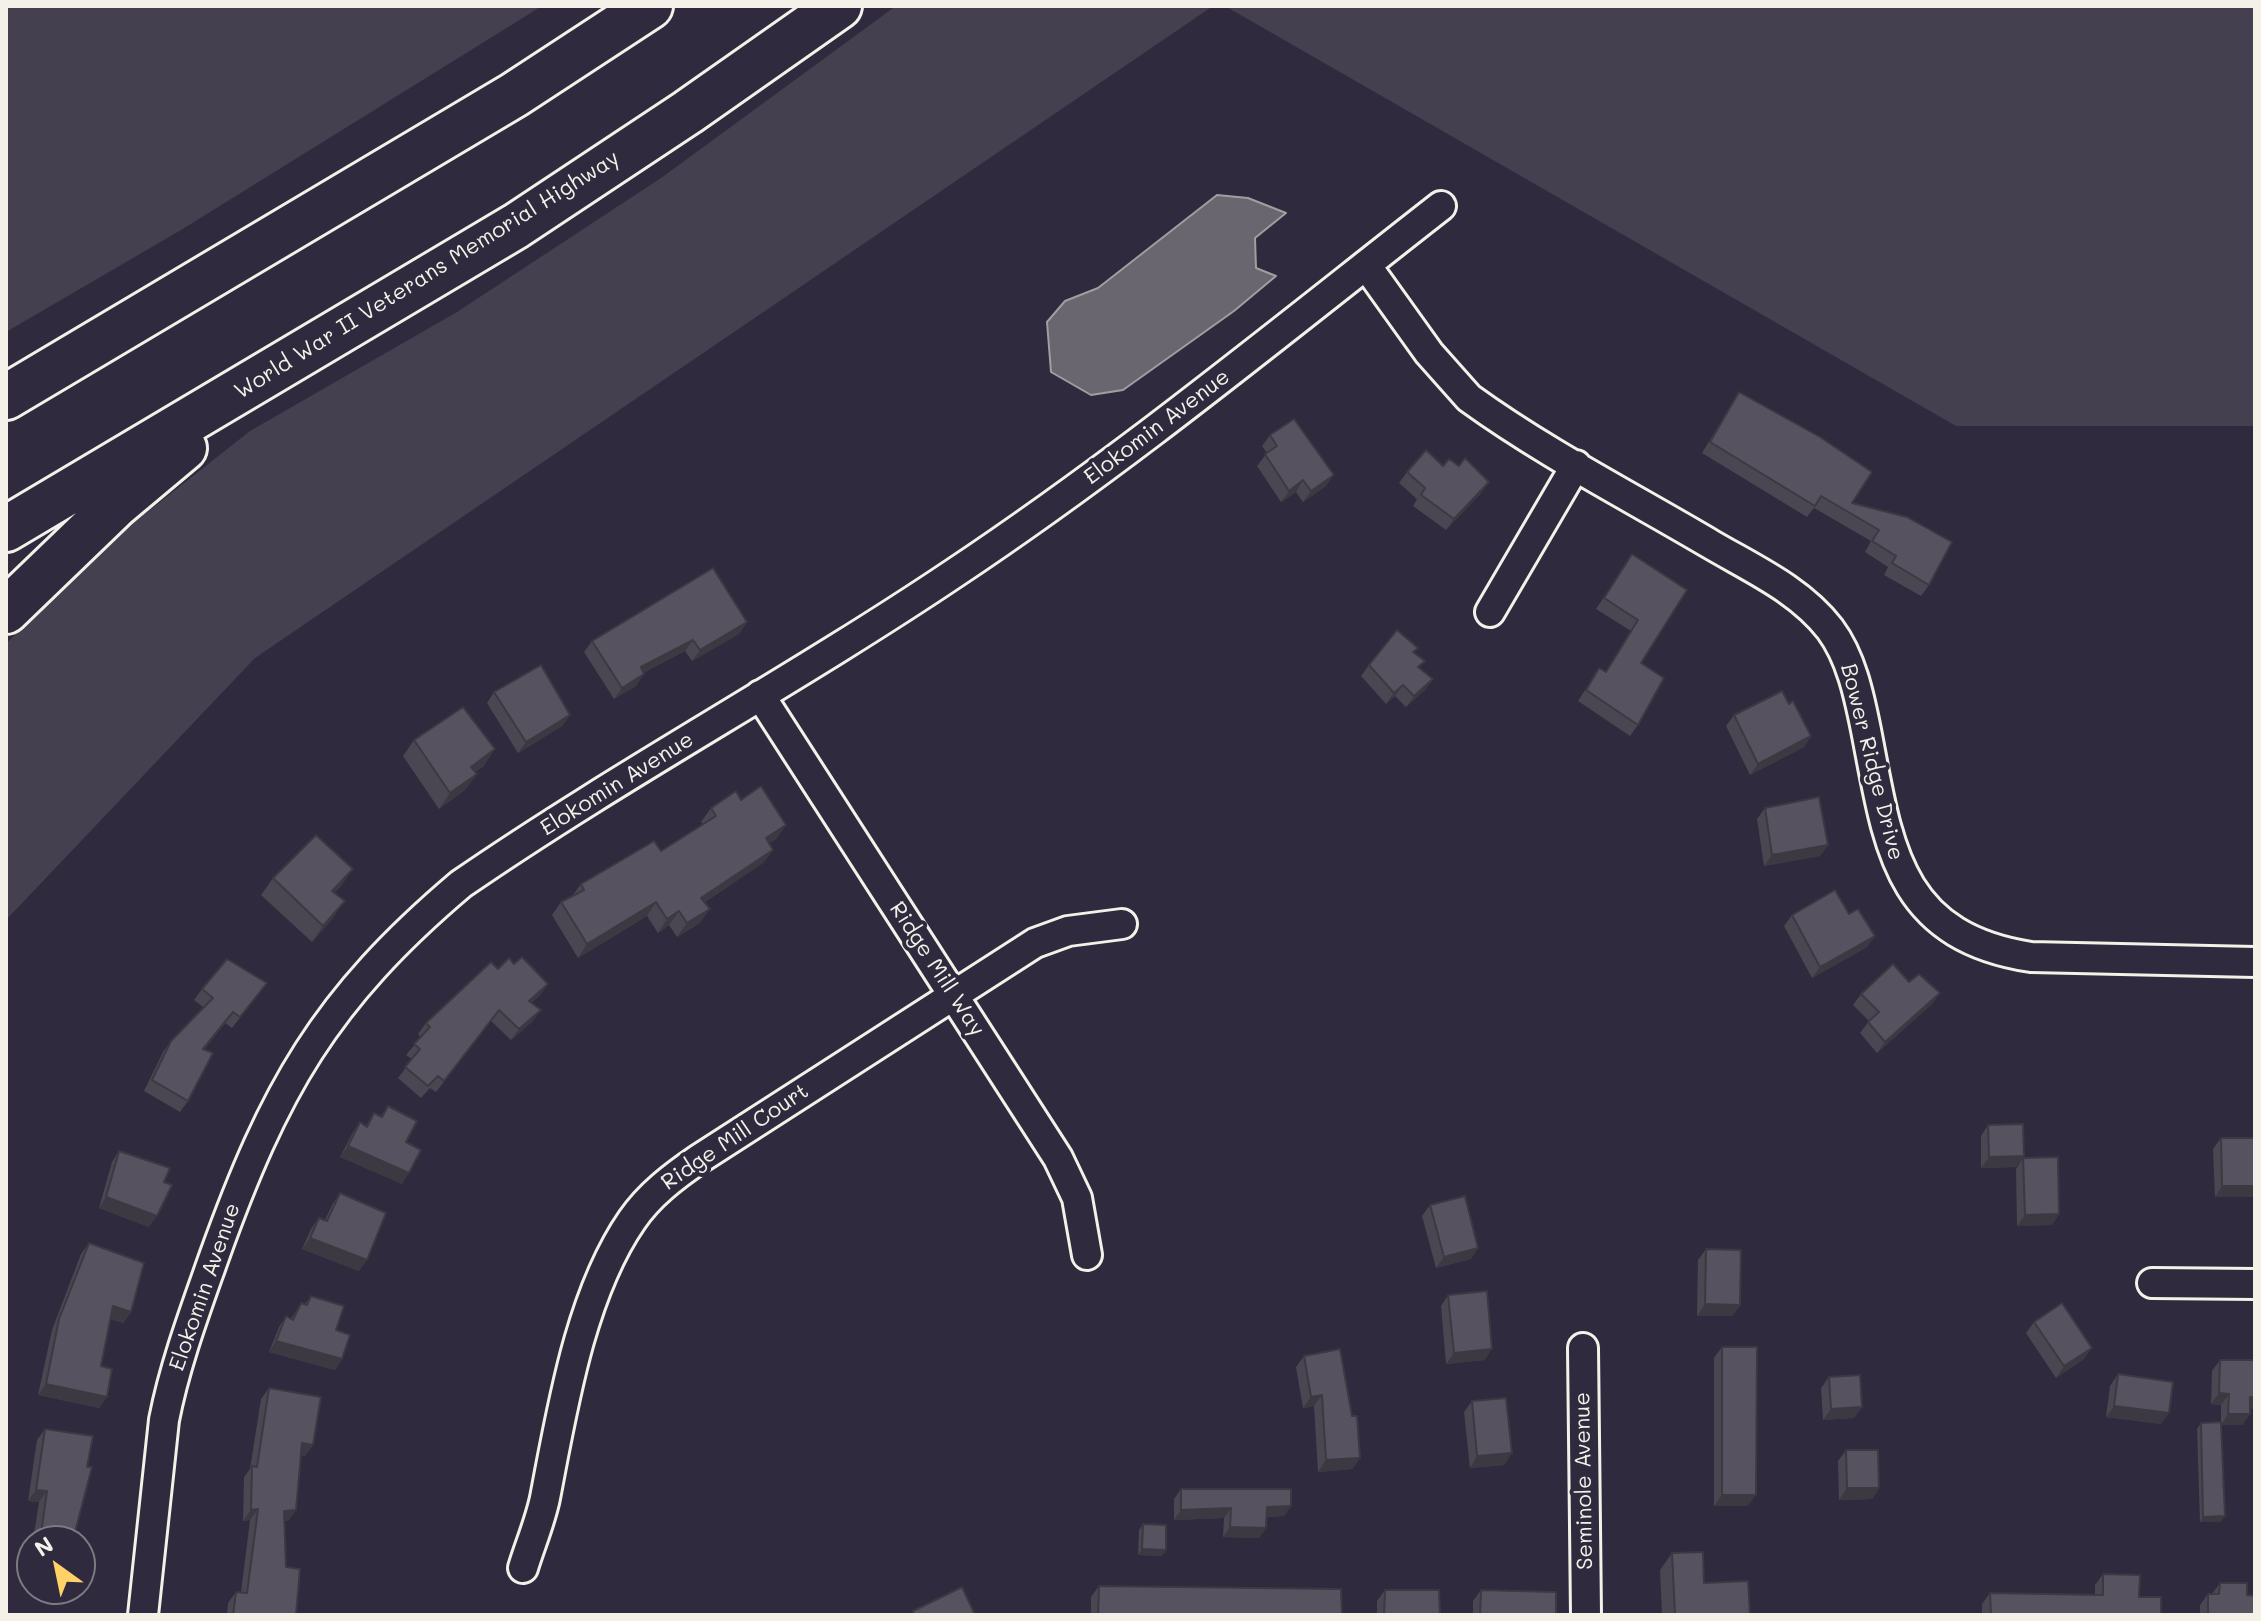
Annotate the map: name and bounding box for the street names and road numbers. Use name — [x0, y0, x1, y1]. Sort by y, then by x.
street label: World War II Veterans Memorial Highway — [230, 145, 624, 405]
street label: Elokomin Avenue — [1079, 364, 1235, 490]
street label: Bower Ridge Drive — [1835, 661, 1909, 863]
street label: Elokomin Avenue — [536, 726, 698, 842]
street label: Ridge Mill Way — [884, 897, 990, 1041]
street label: Ridge Mill Court — [656, 1078, 814, 1196]
street label: Elokomin Avenue — [164, 1200, 246, 1374]
street label: Seminole Avenue — [1569, 1392, 1599, 1570]

